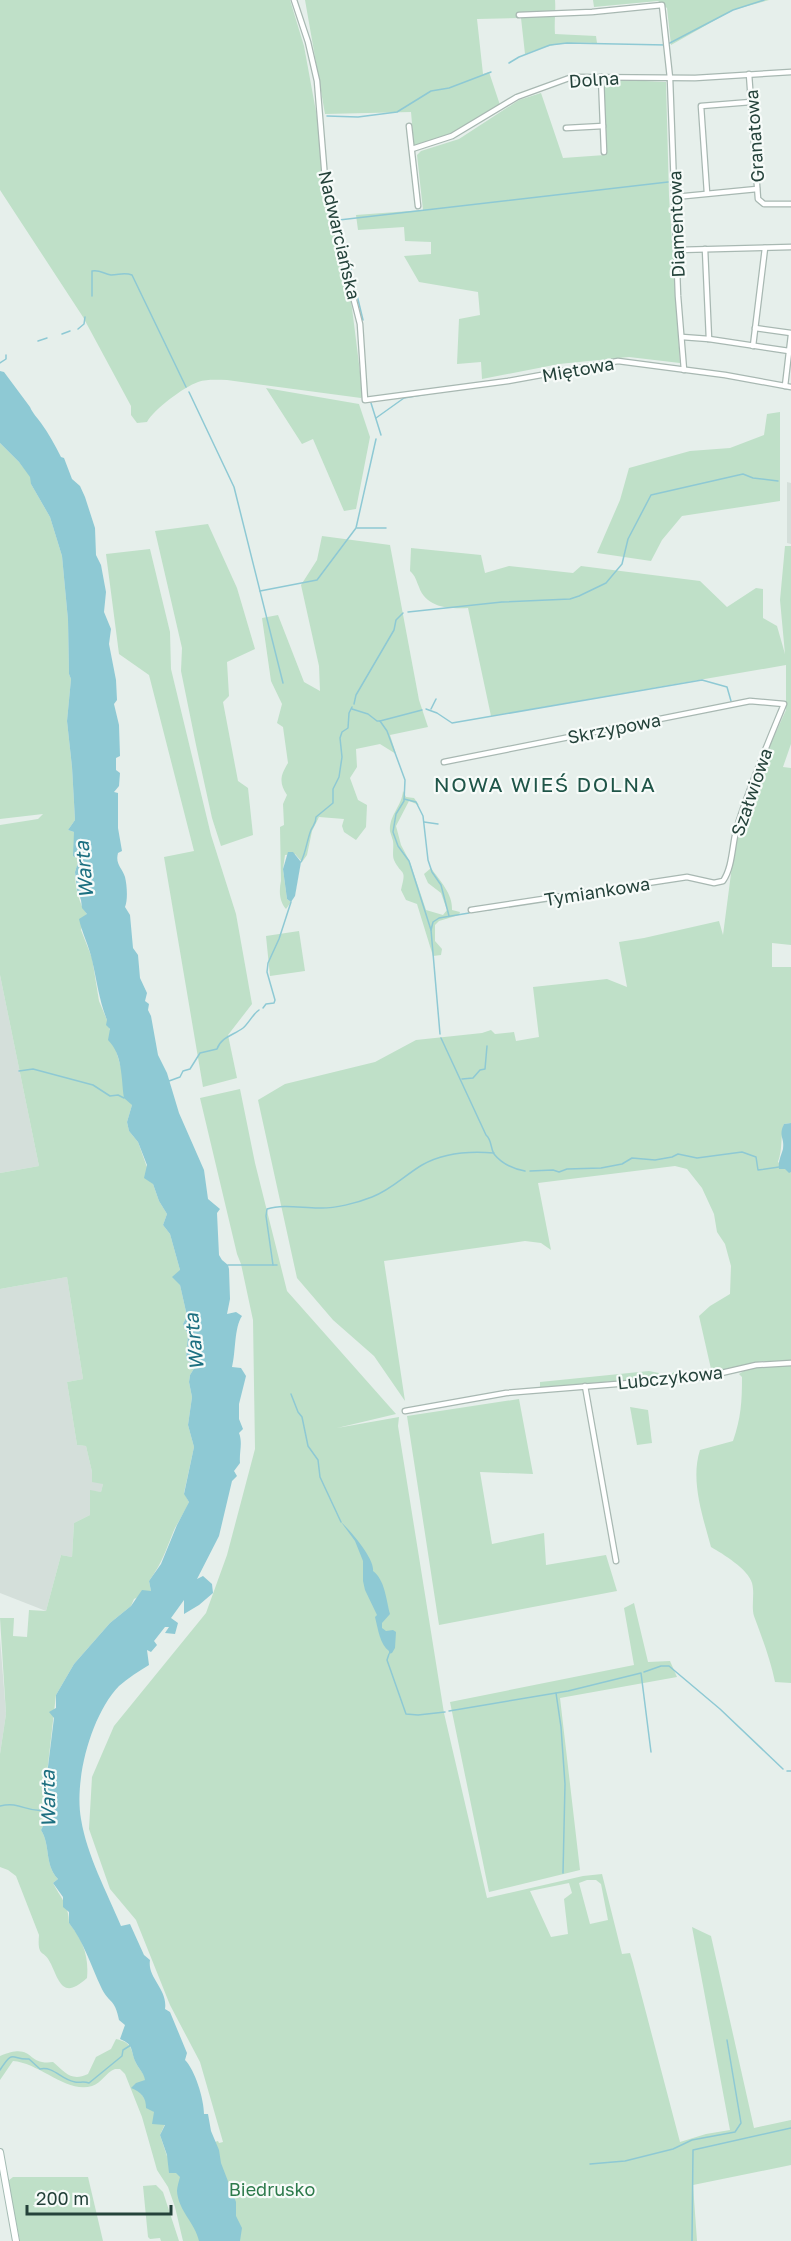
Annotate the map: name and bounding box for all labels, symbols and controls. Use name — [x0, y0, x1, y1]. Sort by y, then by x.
street label: Dolna — [568, 66, 620, 92]
street label: Granatowa — [740, 89, 768, 183]
street label: Nadwarciańska — [314, 168, 366, 302]
street label: Diamentowa — [663, 170, 689, 278]
street label: Miętowa — [540, 352, 616, 386]
street label: Skrzypowa — [566, 708, 662, 748]
street label: Szałwiowa — [726, 745, 776, 839]
district label: NOWA WIEŚ DOLNA — [434, 771, 656, 797]
water label: Warta — [68, 840, 97, 900]
street label: Tymiankowa — [543, 872, 651, 910]
water label: Warta — [178, 1312, 208, 1372]
street label: Lubczykowa — [616, 1361, 724, 1393]
water label: Warta — [34, 1769, 59, 1828]
scale bar — [27, 2178, 171, 2216]
park label: Biedrusko — [229, 2178, 315, 2200]
text: 200 m — [36, 2187, 89, 2209]

